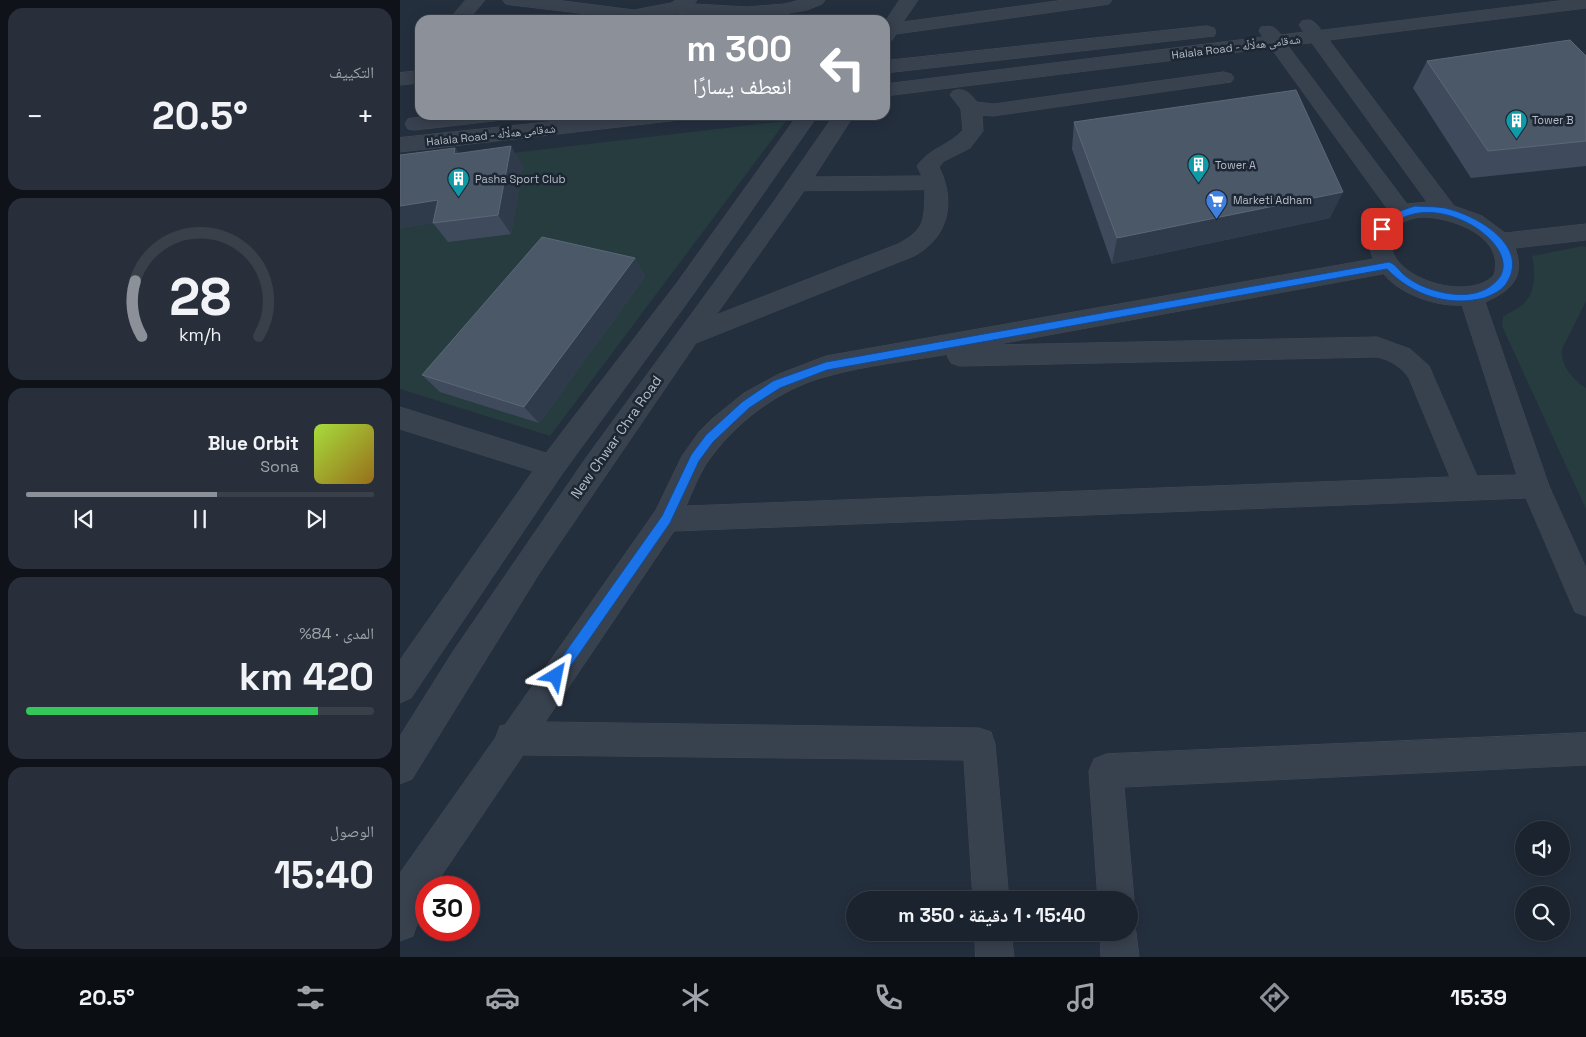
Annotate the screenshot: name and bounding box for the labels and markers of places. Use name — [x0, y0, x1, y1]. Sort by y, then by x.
building icon: Tower B — [1504, 108, 1528, 139]
place label: Tower B — [1532, 113, 1574, 127]
building icon: Tower A — [1187, 153, 1211, 184]
place label: Tower A — [1215, 158, 1256, 172]
building icon: Pasha Sport Club — [447, 167, 471, 198]
place label: Pasha Sport Club — [475, 172, 566, 186]
supermarket icon: Marketi Adham — [1205, 188, 1229, 219]
place label: Marketi Adham — [1233, 193, 1312, 207]
pin — [1361, 208, 1403, 250]

